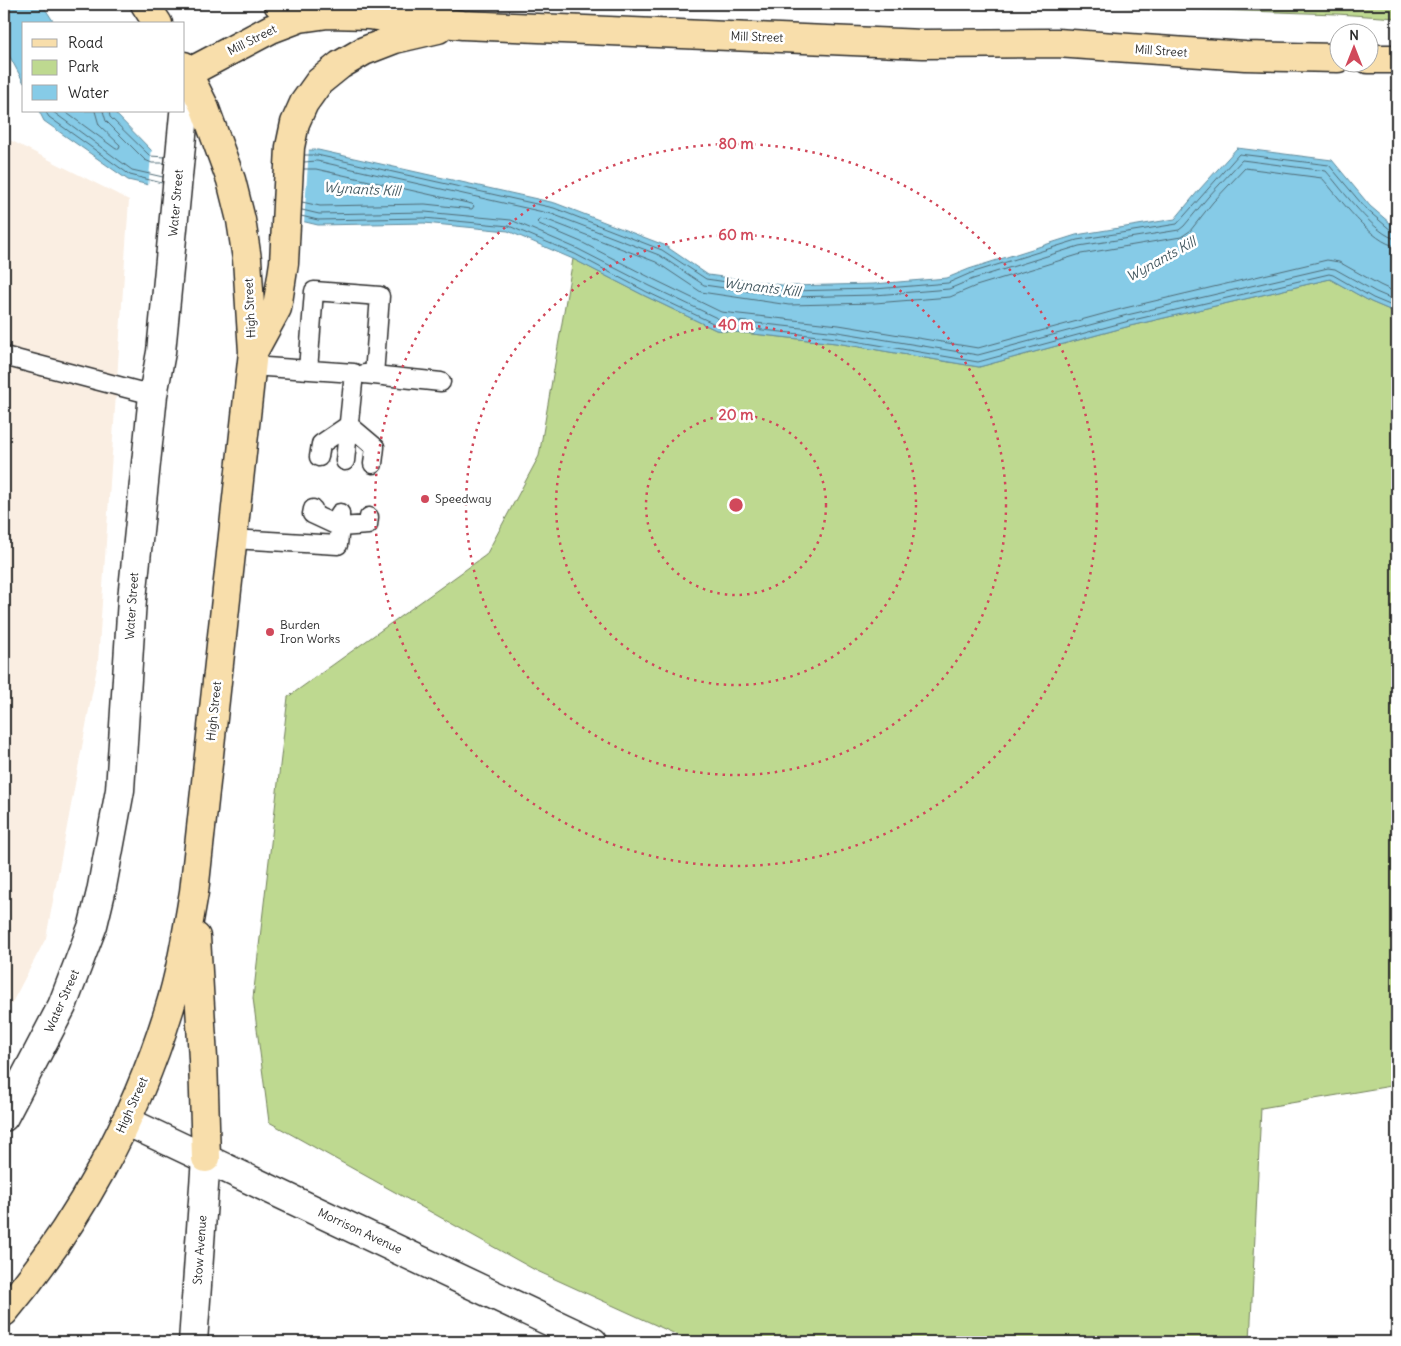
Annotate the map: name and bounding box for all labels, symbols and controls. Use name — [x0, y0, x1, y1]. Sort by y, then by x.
street label: Mill Street — [225, 21, 279, 58]
legend — [22, 22, 185, 112]
north arrow — [1328, 22, 1378, 72]
text: N — [1349, 26, 1359, 44]
street label: Mill Street — [730, 28, 784, 45]
text: Road — [68, 33, 103, 52]
street label: Mill Street — [1134, 41, 1188, 60]
text: Park — [68, 57, 99, 76]
text: Water — [68, 83, 109, 102]
text: 80 m — [718, 134, 754, 153]
street label: Water Street — [165, 169, 186, 237]
water label: Wynants Kill — [323, 178, 403, 200]
text: 60 m — [718, 225, 754, 244]
water label: Wynants Kill — [1123, 232, 1201, 286]
water label: Wynants Kill — [723, 273, 803, 301]
street label: High Street — [240, 278, 259, 338]
text: 40 m — [718, 315, 754, 334]
text: 20 m — [719, 405, 753, 424]
place label: Speedway — [435, 491, 492, 506]
marker: Speedway — [419, 493, 431, 505]
centre of rings — [727, 496, 745, 514]
street label: Water Street — [122, 572, 141, 640]
place label: Burden Iron Works — [280, 617, 340, 646]
marker: Burden Iron Works — [264, 626, 276, 638]
street label: High Street — [203, 680, 224, 741]
street label: Water Street — [41, 967, 82, 1035]
street label: High Street — [113, 1074, 151, 1135]
street label: Morrison Avenue — [316, 1205, 405, 1257]
street label: Stow Avenue — [190, 1215, 209, 1285]

